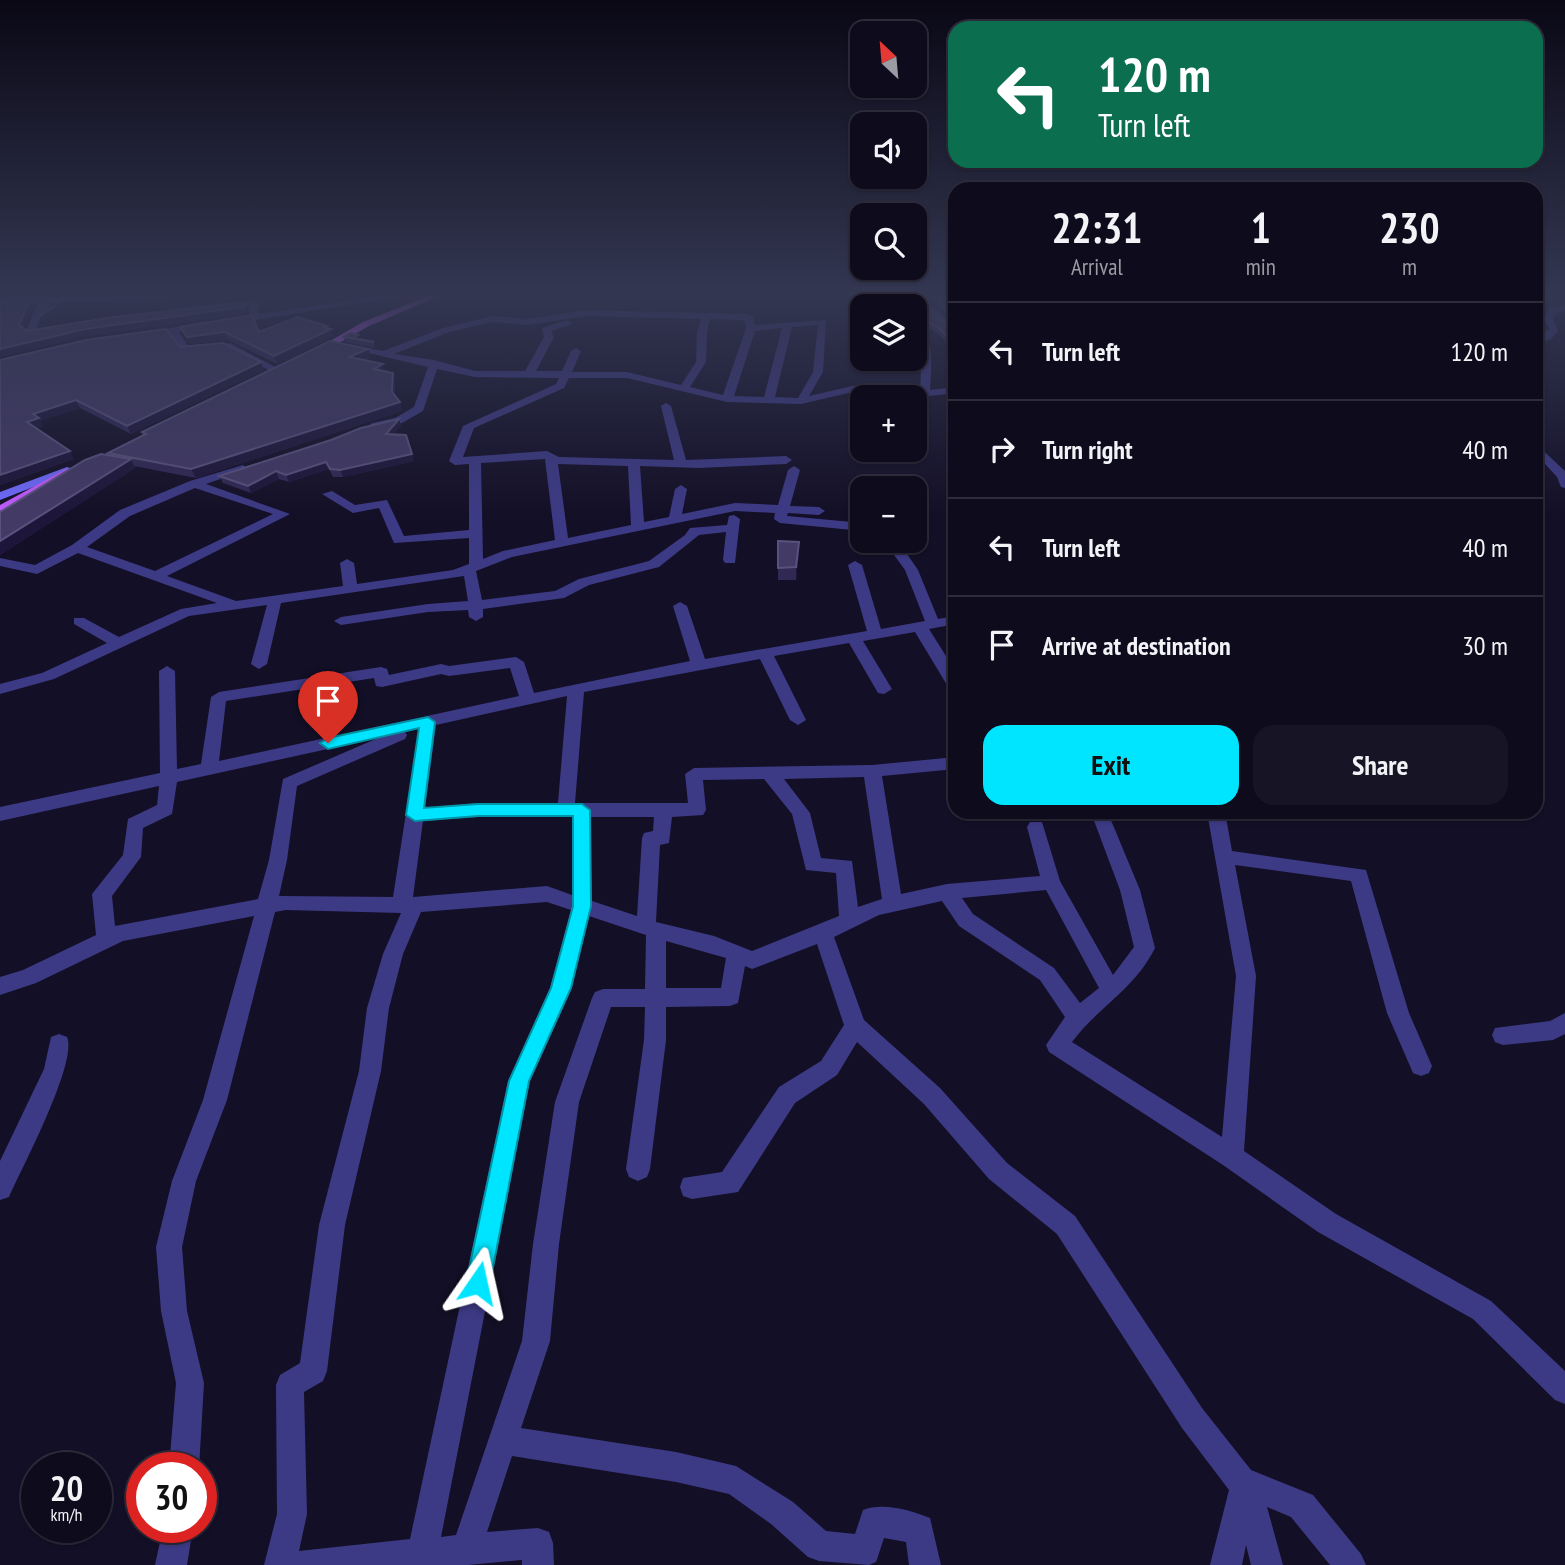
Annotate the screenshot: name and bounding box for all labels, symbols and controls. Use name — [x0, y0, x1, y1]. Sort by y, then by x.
north arrow — [850, 21, 928, 98]
map controls — [850, 21, 927, 553]
text: 120 m — [1098, 42, 1211, 106]
icon: left — [983, 49, 1074, 140]
text: Turn left — [1098, 104, 1190, 146]
button: sound — [850, 112, 927, 189]
text: 22:31 — [1051, 200, 1142, 255]
text: 1 — [1251, 200, 1271, 255]
text: 230 — [1379, 200, 1440, 255]
button: search — [850, 203, 927, 280]
text: Arrival — [1071, 252, 1123, 281]
text: min — [1246, 252, 1276, 281]
text: m — [1402, 252, 1417, 281]
button: layers — [850, 294, 927, 371]
icon: left — [983, 332, 1021, 370]
text: Turn left — [1042, 335, 1120, 368]
text: 120 m — [1450, 335, 1508, 368]
button: + — [850, 385, 927, 462]
icon: right — [983, 430, 1021, 468]
text: Turn right — [1042, 433, 1133, 466]
text: 40 m — [1462, 433, 1508, 466]
button: − — [850, 476, 927, 553]
icon: left — [983, 528, 1021, 566]
text: Turn left — [1042, 531, 1120, 564]
text: 40 m — [1462, 531, 1508, 564]
icon: arrive — [983, 626, 1021, 664]
text: Arrive at destination — [1042, 629, 1231, 662]
text: 30 m — [1462, 629, 1508, 662]
pin — [298, 671, 358, 743]
icon: arrive — [309, 682, 347, 720]
button: Exit — [983, 725, 1239, 805]
button: Share — [1253, 725, 1508, 805]
position arrow — [441, 1246, 515, 1320]
speed limit sign: 30 — [126, 1452, 217, 1543]
text: 20 — [50, 1465, 83, 1511]
text: km/h — [51, 1503, 82, 1526]

